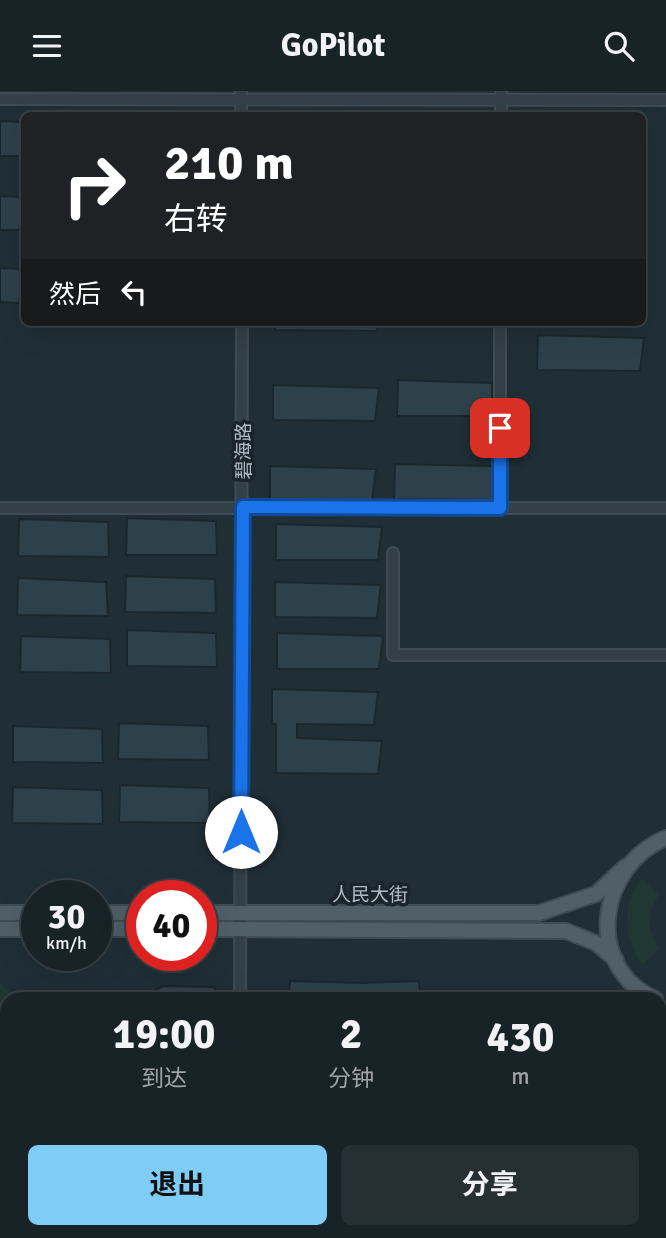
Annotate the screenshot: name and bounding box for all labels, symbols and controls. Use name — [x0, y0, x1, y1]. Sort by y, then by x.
text: GoPilot — [281, 26, 385, 65]
icon: menu — [28, 27, 66, 65]
icon: search — [600, 27, 638, 65]
text: 210 m — [164, 133, 294, 193]
icon: right — [49, 140, 140, 231]
text: 右转 — [164, 200, 228, 239]
icon: left — [115, 273, 153, 311]
text: 然后 — [49, 279, 101, 311]
pin — [470, 398, 530, 458]
icon: arrive — [481, 409, 519, 447]
street label: 碧海路 — [232, 422, 256, 480]
position arrow — [204, 795, 278, 869]
speed limit sign: 40 — [126, 880, 217, 971]
street label: 人民大街 — [332, 883, 408, 907]
text: 30 — [48, 895, 85, 938]
text: km/h — [46, 932, 87, 954]
text: 19:00 — [112, 1009, 216, 1060]
text: 2 — [340, 1009, 362, 1060]
text: 430 — [486, 1012, 555, 1063]
text: m — [511, 1062, 530, 1091]
text: 到达 — [141, 1064, 187, 1093]
text: 分钟 — [328, 1064, 374, 1093]
button: 退出 — [28, 1145, 327, 1225]
button: 分享 — [341, 1145, 639, 1225]

